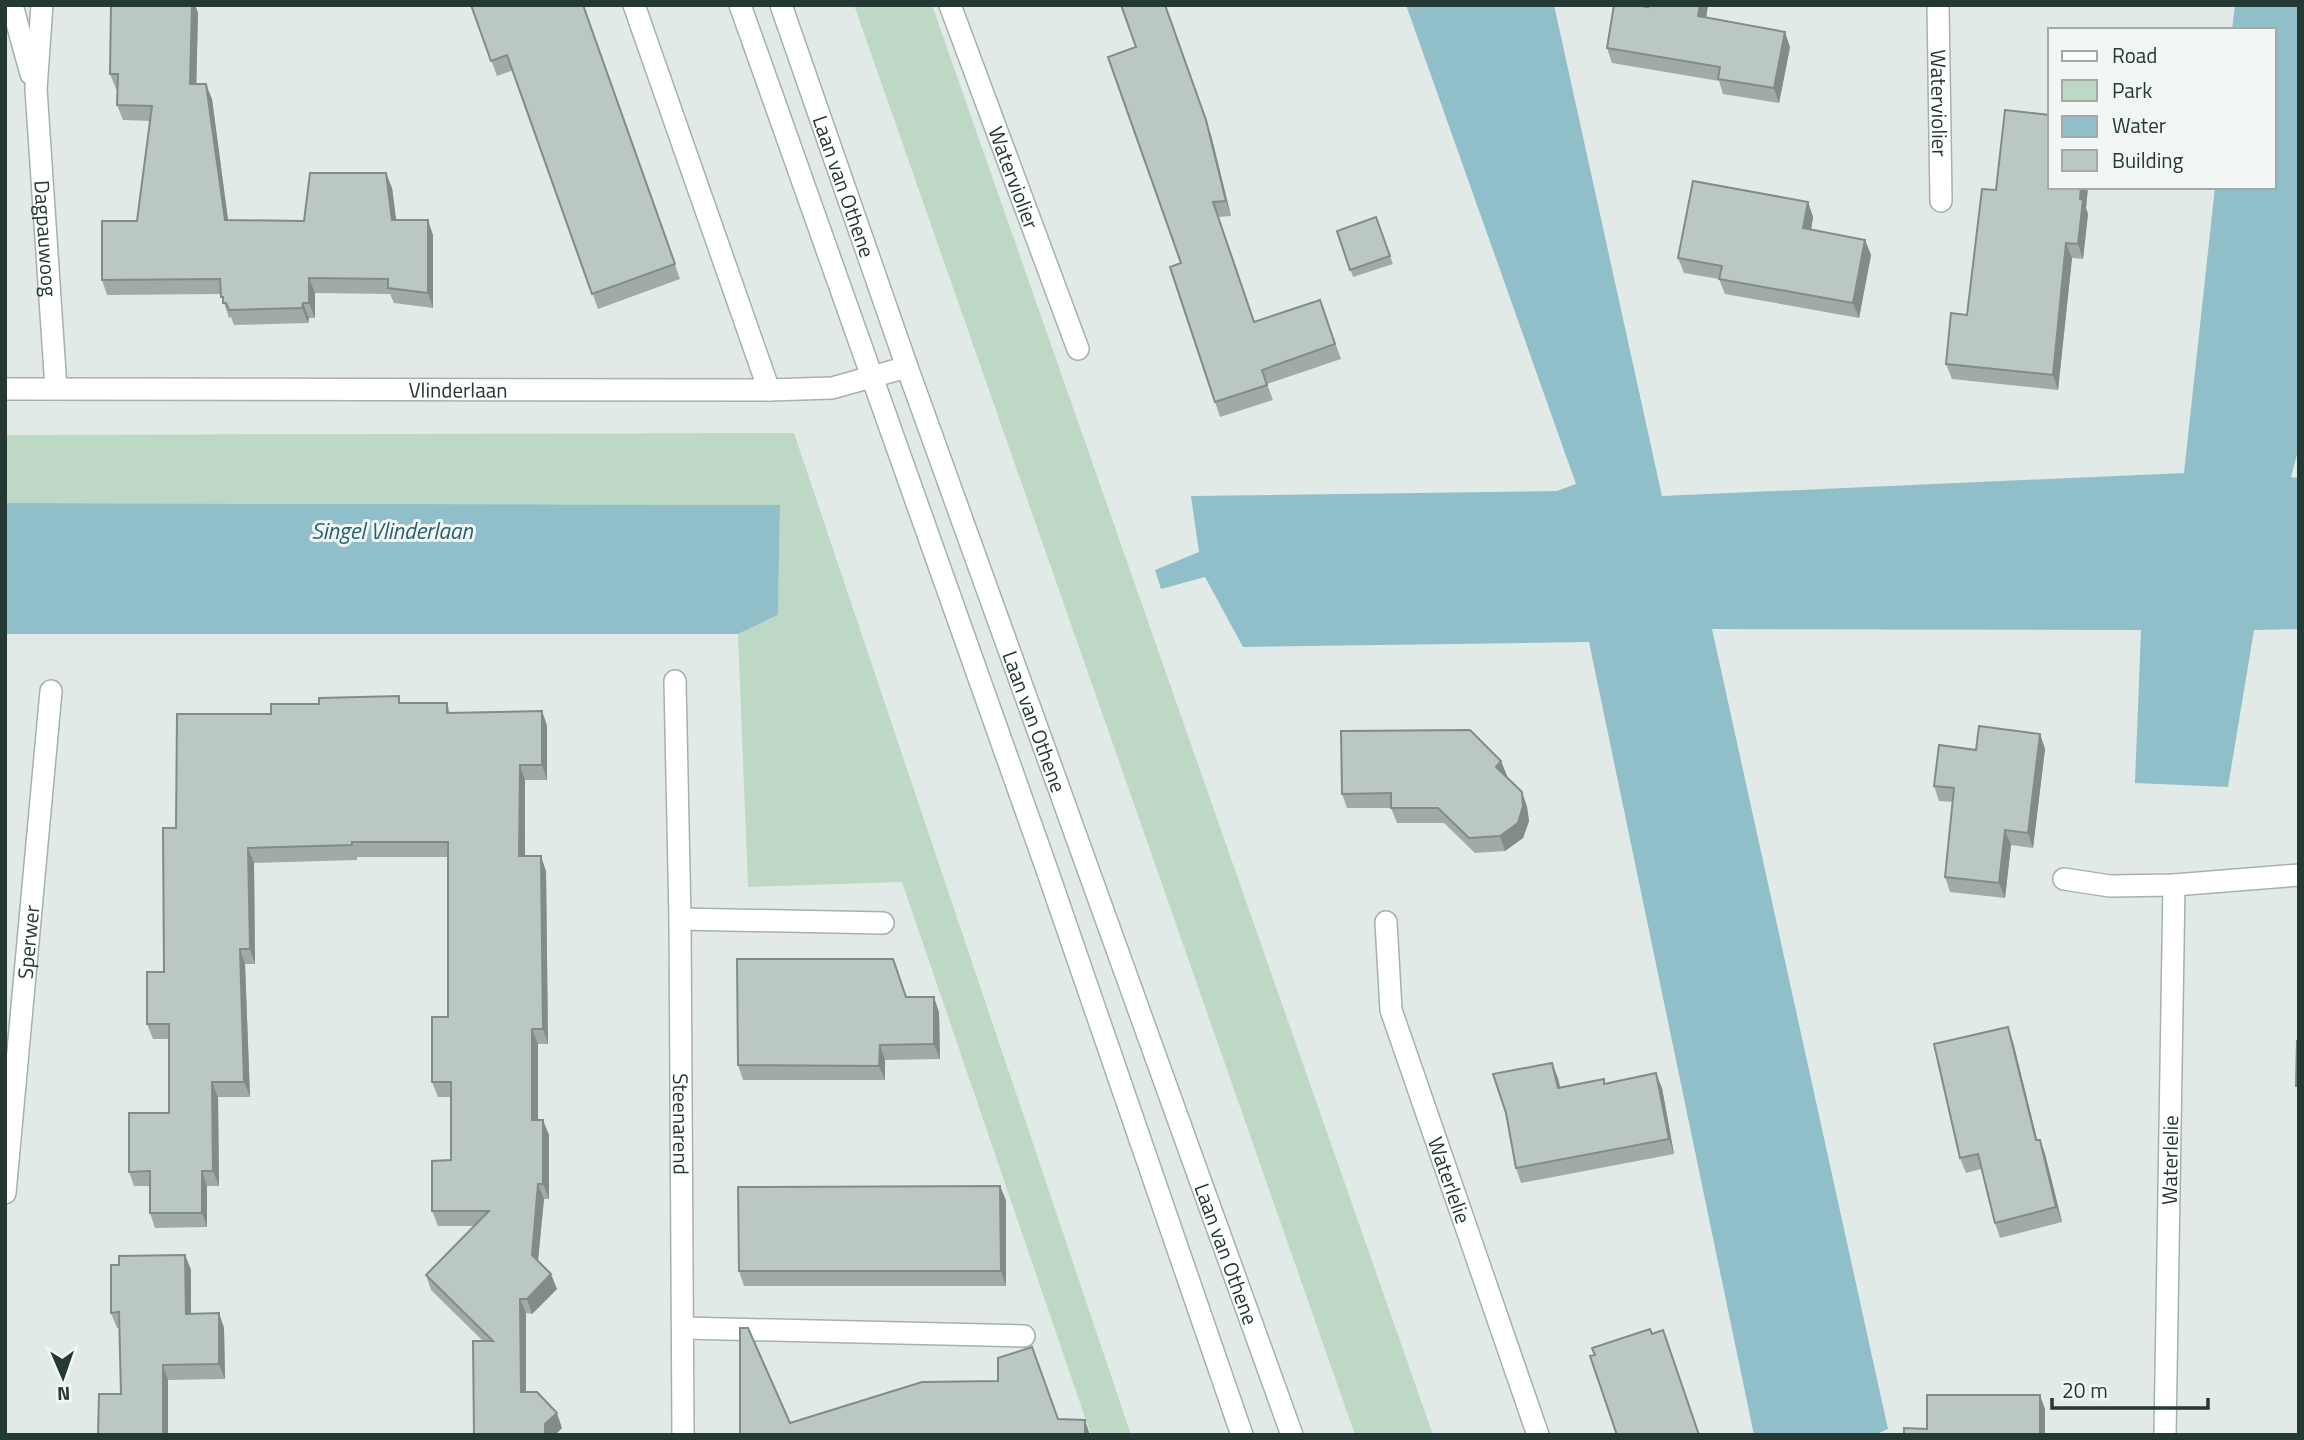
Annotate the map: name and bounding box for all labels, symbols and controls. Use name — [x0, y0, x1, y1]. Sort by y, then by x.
legend — [2048, 28, 2276, 189]
text: Road — [2112, 39, 2157, 71]
street label: Waterviolier — [1923, 49, 1956, 157]
text: Park — [2112, 74, 2152, 106]
text: Water — [2112, 109, 2166, 141]
street label: Laan van Othene — [805, 111, 884, 262]
street label: Waterviolier — [980, 122, 1048, 233]
text: Building — [2112, 144, 2184, 176]
street label: Dagpauwoog — [26, 179, 66, 298]
street label: Vlinderlaan — [408, 374, 508, 406]
water label: Singel Vlinderlaan — [311, 513, 473, 548]
street label: Laan van Othene — [995, 646, 1075, 797]
street label: Sperwer — [9, 904, 47, 980]
street label: Steenarend — [665, 1073, 697, 1175]
street label: Waterlelie — [2153, 1115, 2186, 1205]
street label: Waterlelie — [1420, 1132, 1480, 1228]
street label: Laan van Othene — [1186, 1179, 1267, 1329]
north arrow — [28, 1342, 98, 1412]
scale bar — [2052, 1366, 2208, 1410]
text: 20 m — [2062, 1374, 2108, 1406]
text: N — [57, 1380, 71, 1409]

